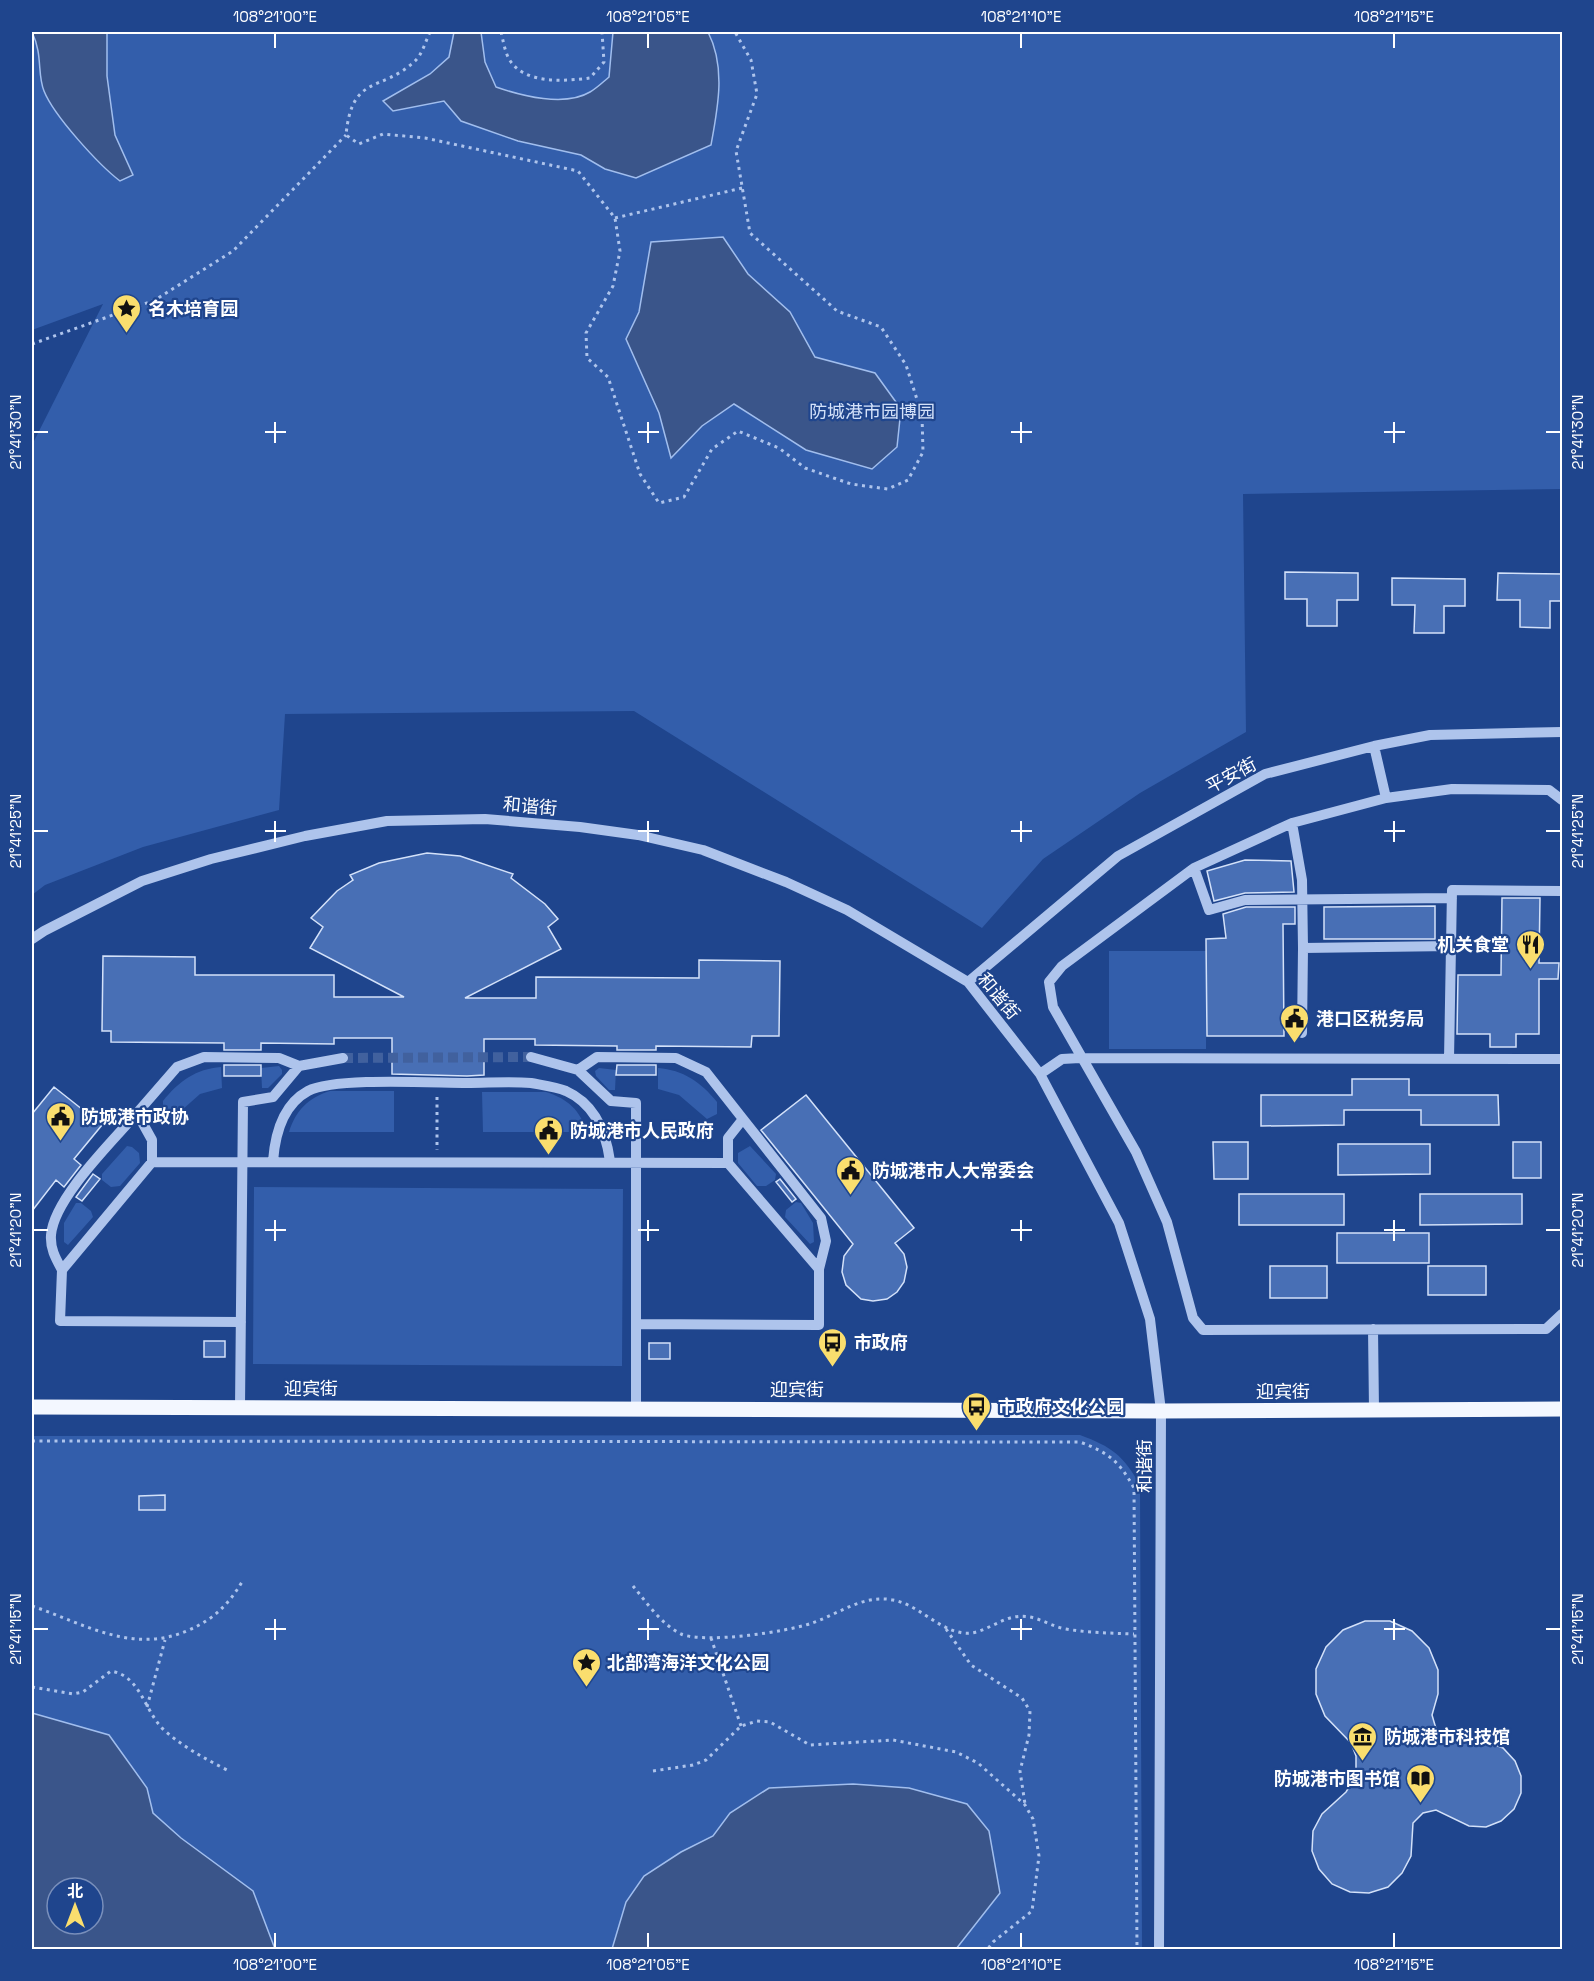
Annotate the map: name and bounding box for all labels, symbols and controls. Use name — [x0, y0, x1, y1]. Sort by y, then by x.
text: 108°21'00"E — [233, 7, 317, 26]
text: 108°21'05"E — [606, 7, 690, 26]
text: 108°21'10"E — [981, 7, 1061, 26]
text: 108°21'15"E — [1354, 7, 1434, 26]
place icon: 名木培育园 — [111, 292, 143, 334]
place label: 名木培育园 — [148, 297, 238, 320]
text: 21°41'30"N — [6, 394, 25, 470]
text: 21°41'30"N — [1568, 394, 1587, 470]
park label: 防城港市园博园 — [809, 400, 935, 423]
street label: 平安街 — [1202, 752, 1260, 798]
street label: 和谐街 — [502, 792, 558, 820]
text: 21°41'25"N — [6, 794, 25, 868]
text: 21°41'25"N — [1568, 794, 1587, 868]
restaurant icon: 机关食堂 — [1514, 928, 1546, 970]
place label: 机关食堂 — [1437, 933, 1509, 956]
street label: 和谐街 — [973, 968, 1025, 1024]
public building icon: 港口区税务局 — [1279, 1002, 1311, 1044]
place label: 港口区税务局 — [1316, 1007, 1424, 1030]
public building icon: 防城港市政协 — [44, 1100, 76, 1142]
place label: 防城港市政协 — [81, 1105, 189, 1128]
public building icon: 防城港市人民政府 — [533, 1114, 565, 1156]
place label: 防城港市人民政府 — [570, 1119, 714, 1142]
public building icon: 防城港市人大常委会 — [835, 1154, 867, 1196]
place label: 防城港市人大常委会 — [872, 1159, 1034, 1182]
text: 21°41'20"N — [6, 1192, 25, 1268]
text: 21°41'20"N — [1568, 1192, 1587, 1268]
bus stop icon: 市政府 — [817, 1326, 849, 1368]
place label: 市政府 — [854, 1331, 908, 1354]
street label: 迎宾街 — [284, 1377, 338, 1400]
street label: 迎宾街 — [770, 1378, 824, 1401]
street label: 迎宾街 — [1256, 1380, 1310, 1403]
bus stop icon: 市政府文化公园 — [961, 1390, 993, 1432]
place label: 市政府文化公园 — [998, 1395, 1124, 1418]
street label: 和谐街 — [1133, 1439, 1156, 1493]
text: 21°41'15"N — [6, 1593, 25, 1665]
text: 21°41'15"N — [1568, 1593, 1587, 1665]
place icon: 北部湾海洋文化公园 — [570, 1646, 602, 1688]
place label: 北部湾海洋文化公园 — [607, 1651, 769, 1674]
museum icon: 防城港市科技馆 — [1347, 1720, 1379, 1762]
place label: 防城港市科技馆 — [1384, 1725, 1510, 1748]
library icon: 防城港市图书馆 — [1405, 1762, 1437, 1804]
place label: 防城港市图书馆 — [1274, 1767, 1400, 1790]
north arrow — [45, 1876, 105, 1936]
text: 北 — [67, 1881, 83, 1902]
text: 108°21'00"E — [233, 1955, 317, 1974]
text: 108°21'05"E — [606, 1955, 690, 1974]
text: 108°21'10"E — [981, 1955, 1061, 1974]
text: 108°21'15"E — [1354, 1955, 1434, 1974]

